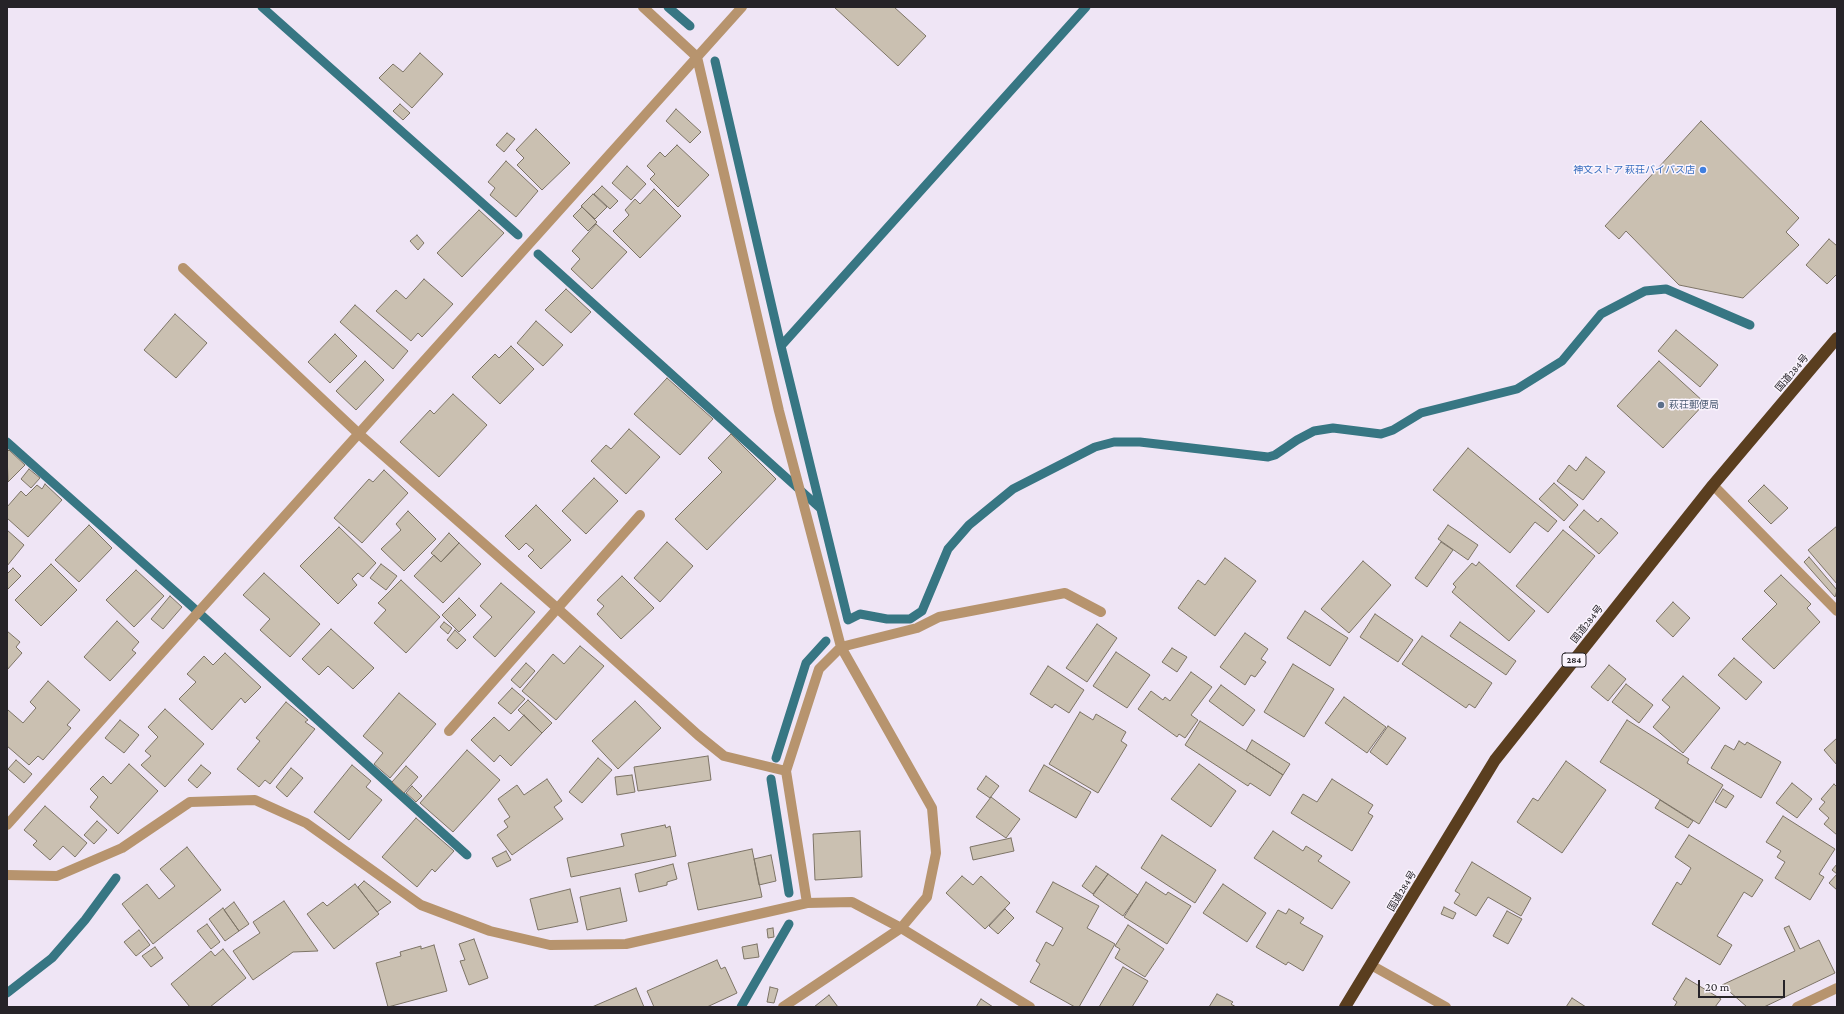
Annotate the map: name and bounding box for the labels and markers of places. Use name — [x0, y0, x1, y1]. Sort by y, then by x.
place label: 神文ストア 萩荘バイパス店 — [1573, 164, 1695, 176]
marker: 神文ストア 萩荘バイパス店 — [1698, 165, 1708, 175]
place label: 萩荘郵便局 — [1669, 399, 1719, 411]
marker: 萩荘郵便局 — [1656, 400, 1666, 410]

